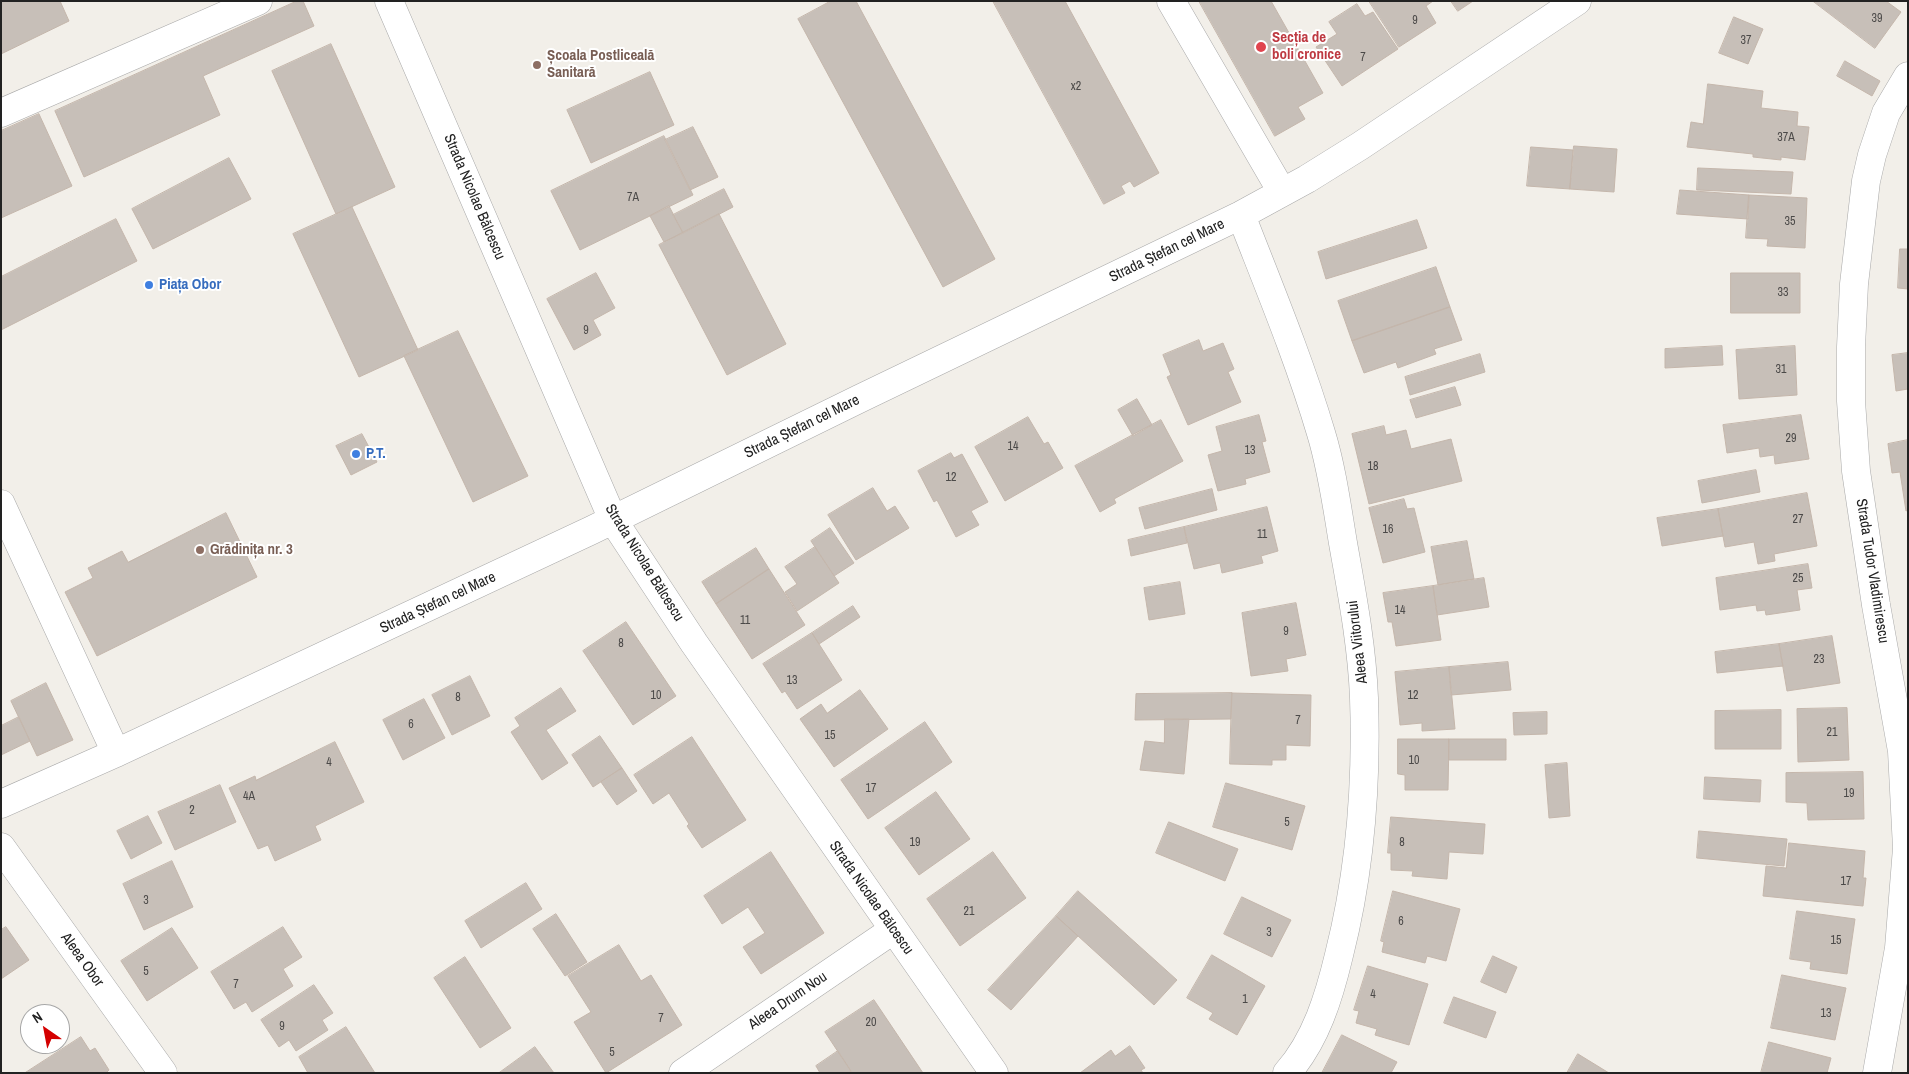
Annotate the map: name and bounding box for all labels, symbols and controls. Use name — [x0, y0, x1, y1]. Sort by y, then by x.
house number: 39 — [1872, 12, 1882, 26]
house number: 9 — [1412, 14, 1418, 28]
place label: Secția de boli cronice — [1272, 29, 1341, 64]
house number: 37 — [1741, 34, 1751, 48]
marker: Secția de boli cronice — [1254, 40, 1268, 54]
place label: Școala Postliceală Sanitară — [547, 47, 654, 82]
house number: 7 — [1360, 51, 1366, 65]
marker: Școala Postliceală Sanitară — [531, 59, 543, 71]
house number: x2 — [1071, 80, 1081, 94]
street label: Strada Nicolae Bălcescu — [439, 131, 509, 263]
house number: 37A — [1777, 131, 1795, 145]
house number: 7A — [627, 191, 639, 205]
street label: Strada Ștefan cel Mare — [1107, 215, 1227, 287]
house number: 35 — [1785, 215, 1795, 229]
place label: Piața Obor — [159, 276, 221, 294]
marker: Piața Obor — [143, 279, 155, 291]
house number: 33 — [1778, 286, 1788, 300]
house number: 9 — [583, 324, 589, 338]
house number: 31 — [1776, 363, 1786, 377]
street label: Strada Ștefan cel Mare — [742, 391, 862, 463]
house number: 29 — [1786, 432, 1796, 446]
house number: 14 — [1008, 440, 1018, 454]
house number: 13 — [1245, 444, 1255, 458]
place label: P.T. — [366, 445, 386, 463]
marker: P.T. — [350, 448, 362, 460]
house number: 18 — [1368, 460, 1378, 474]
house number: 12 — [946, 471, 956, 485]
street label: Strada Tudor Vladimirescu — [1852, 498, 1892, 644]
street label: Strada Nicolae Bălcescu — [601, 501, 687, 625]
house number: 27 — [1793, 513, 1803, 527]
house number: 16 — [1383, 523, 1393, 537]
house number: 11 — [1257, 528, 1267, 542]
place label: Grădinița nr. 3 — [210, 541, 293, 559]
marker: Grădinița nr. 3 — [194, 544, 206, 556]
street label: Strada Ștefan cel Mare — [377, 568, 499, 638]
house number: 25 — [1793, 572, 1803, 586]
street label: Aleea Viitorului — [1344, 599, 1372, 685]
house number: 14 — [1395, 604, 1405, 618]
house number: 11 — [740, 614, 750, 628]
house number: 9 — [1283, 625, 1289, 639]
house number: 8 — [618, 637, 624, 651]
house number: 23 — [1814, 653, 1824, 667]
house number: 13 — [787, 674, 797, 688]
house number: 10 — [651, 689, 661, 703]
house number: 12 — [1408, 689, 1418, 703]
house number: 8 — [455, 691, 461, 705]
house number: 7 — [1295, 714, 1301, 728]
house number: 6 — [408, 718, 414, 732]
house number: 21 — [1827, 726, 1837, 740]
house number: 15 — [825, 729, 835, 743]
house number: 10 — [1409, 754, 1419, 768]
house number: 4 — [326, 756, 332, 770]
house number: 17 — [866, 782, 876, 796]
house number: 19 — [1844, 787, 1854, 801]
house number: 4A — [243, 790, 255, 804]
house number: 2 — [189, 804, 195, 818]
house number: 5 — [1284, 816, 1290, 830]
house number: 19 — [910, 836, 920, 850]
house number: 8 — [1399, 836, 1405, 850]
street label: Strada Nicolae Bălcescu — [825, 838, 917, 958]
house number: 17 — [1841, 875, 1851, 889]
house number: 3 — [143, 894, 149, 908]
house number: 21 — [964, 905, 974, 919]
house number: 6 — [1398, 915, 1404, 929]
house number: 3 — [1266, 926, 1272, 940]
street label: Aleea Obor — [56, 930, 108, 990]
house number: 15 — [1831, 934, 1841, 948]
house number: 5 — [143, 965, 149, 979]
street label: Aleea Drum Nou — [745, 968, 831, 1034]
house number: 7 — [233, 978, 239, 992]
house number: 4 — [1370, 988, 1376, 1002]
house number: 1 — [1242, 993, 1248, 1007]
north arrow — [20, 1004, 70, 1054]
text: N — [29, 1007, 46, 1027]
house number: 13 — [1821, 1007, 1831, 1021]
house number: 7 — [658, 1012, 664, 1026]
house number: 20 — [866, 1016, 876, 1030]
house number: 9 — [279, 1020, 285, 1034]
house number: 5 — [609, 1046, 615, 1060]

